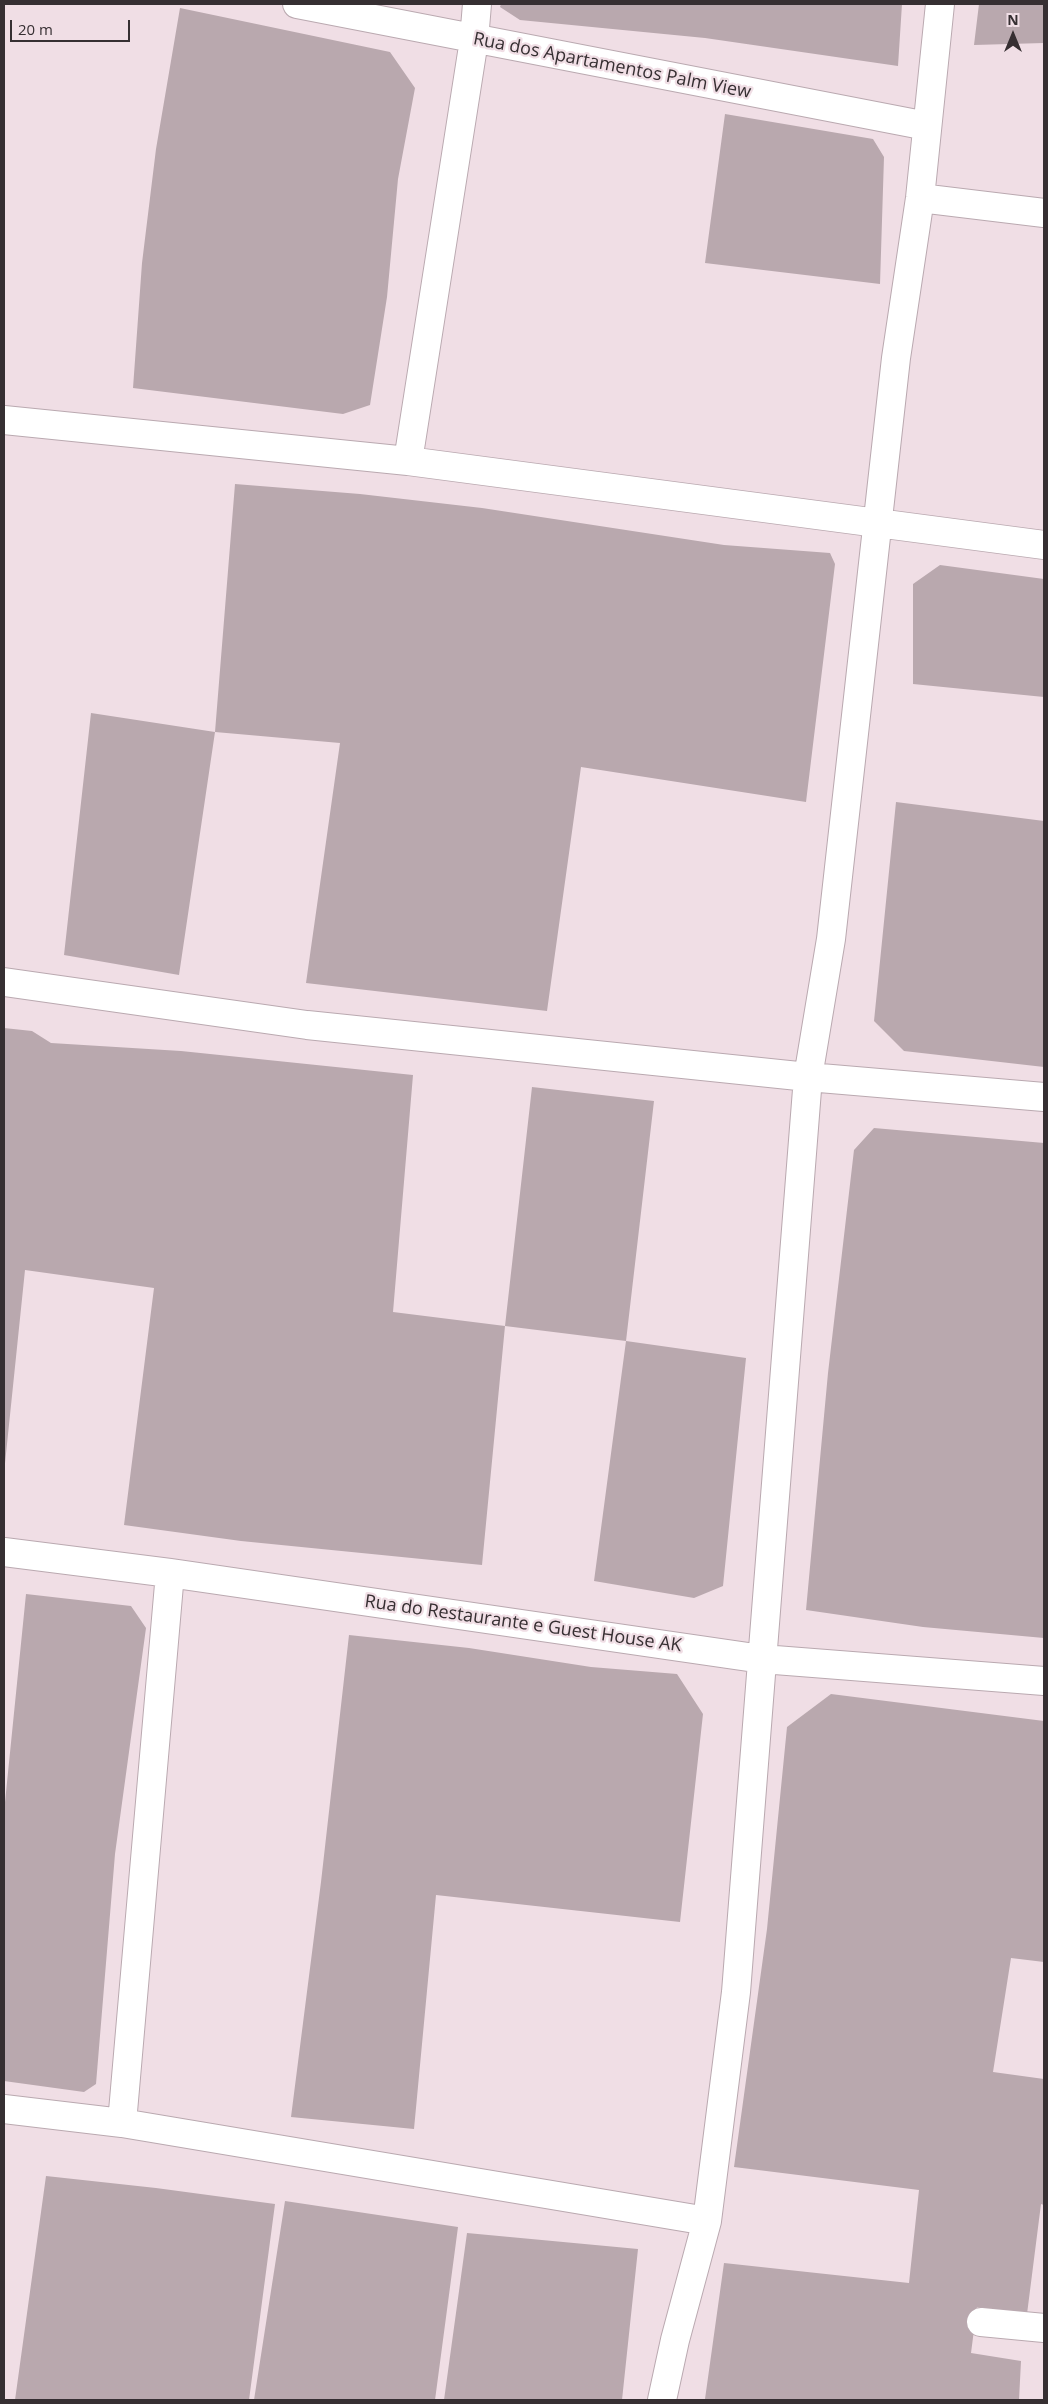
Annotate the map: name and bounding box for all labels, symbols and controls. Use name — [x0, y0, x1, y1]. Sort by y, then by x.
scale bar — [12, 10, 132, 42]
north arrow — [988, 10, 1038, 60]
text: N — [1007, 10, 1019, 29]
text: 20 m — [18, 19, 53, 39]
street label: Rua dos Apartamentos Palm View — [471, 28, 753, 104]
street label: Rua do Restaurante e Guest House AK — [363, 1591, 683, 1657]

